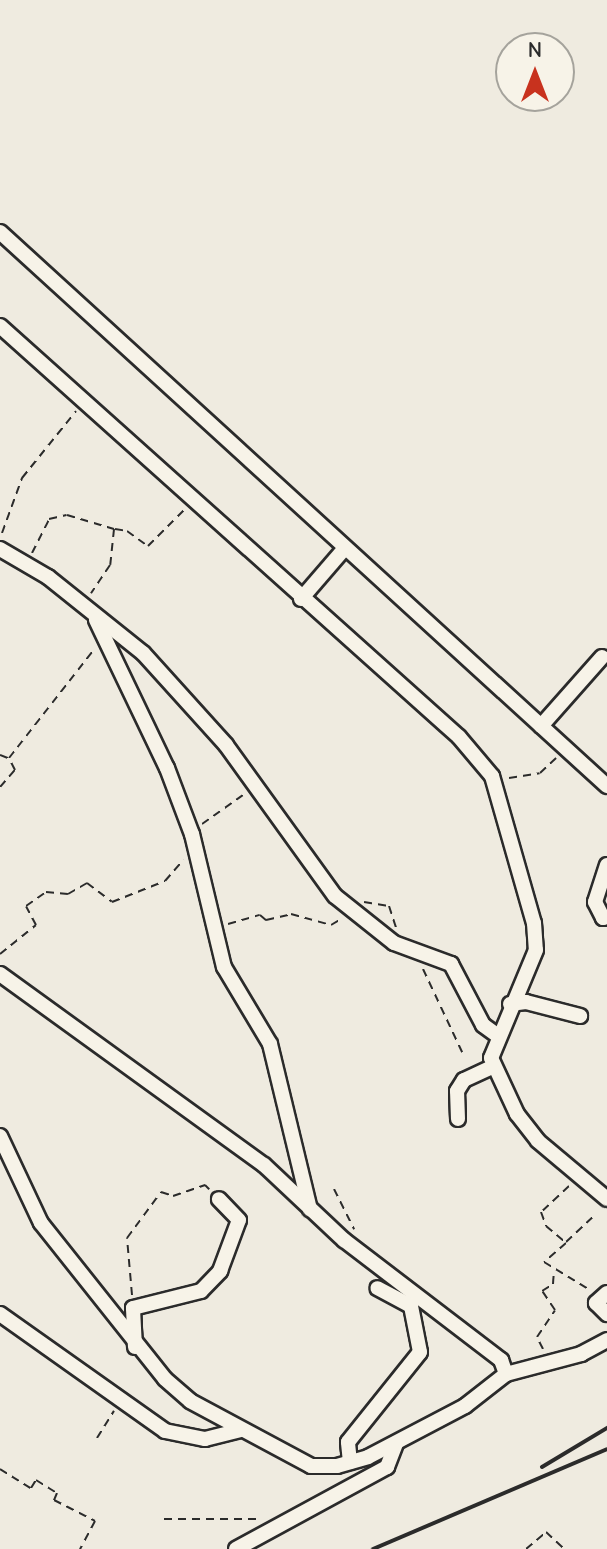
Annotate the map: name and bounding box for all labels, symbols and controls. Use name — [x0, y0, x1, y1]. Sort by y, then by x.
north arrow — [495, 32, 575, 112]
text: N — [528, 37, 542, 63]

